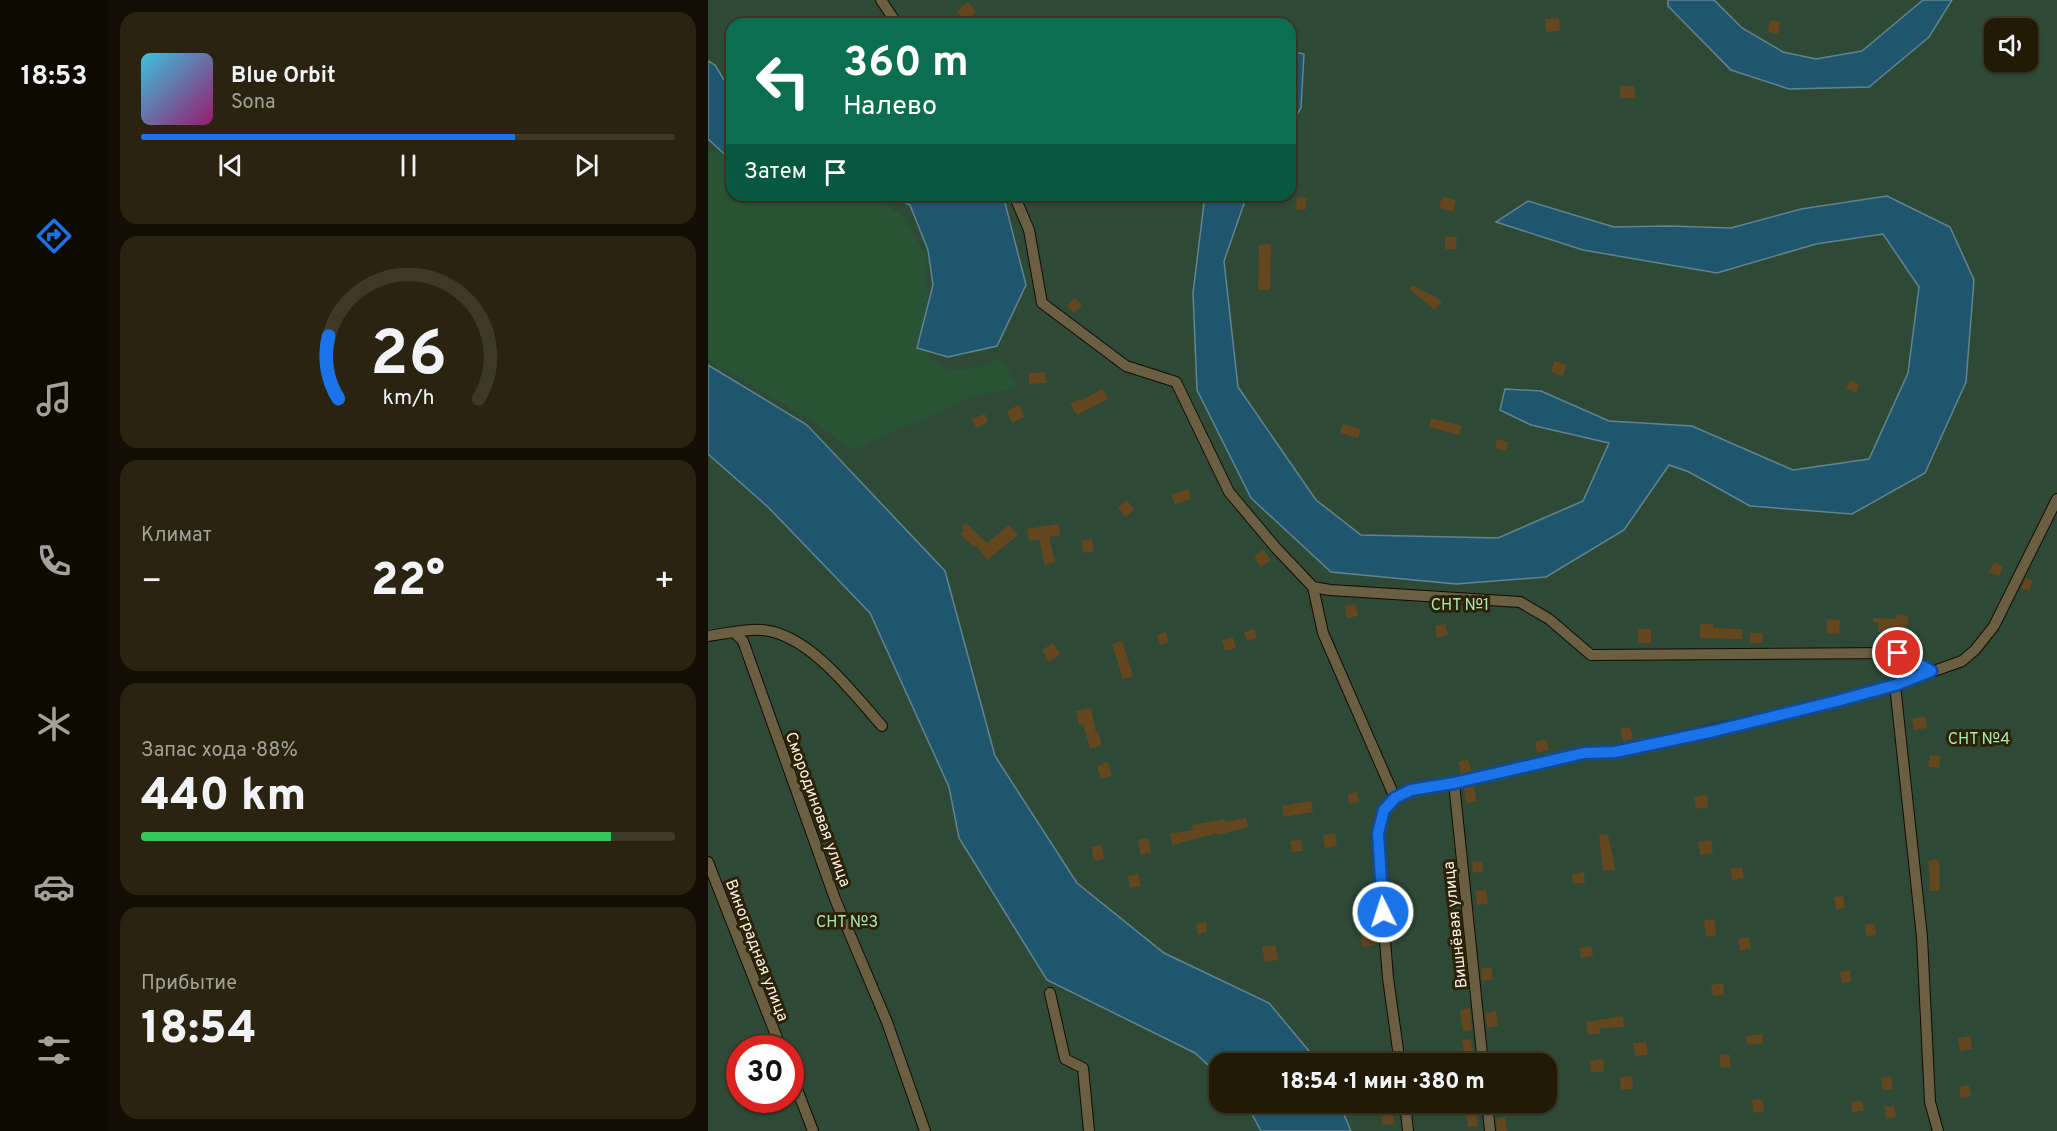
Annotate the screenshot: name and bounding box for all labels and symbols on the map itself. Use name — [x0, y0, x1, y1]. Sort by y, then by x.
park label: СНТ №1 — [1431, 596, 1489, 616]
pin — [1872, 627, 1923, 678]
street label: Смородиновая улица — [780, 729, 854, 890]
park label: СНТ №4 — [1948, 730, 2010, 750]
street label: Вишнёвая улица — [1439, 860, 1473, 989]
street label: Виноградная улица — [720, 877, 792, 1025]
position arrow — [1351, 880, 1415, 944]
park label: СНТ №3 — [816, 913, 878, 933]
speed limit sign: 30 — [726, 1035, 804, 1113]

